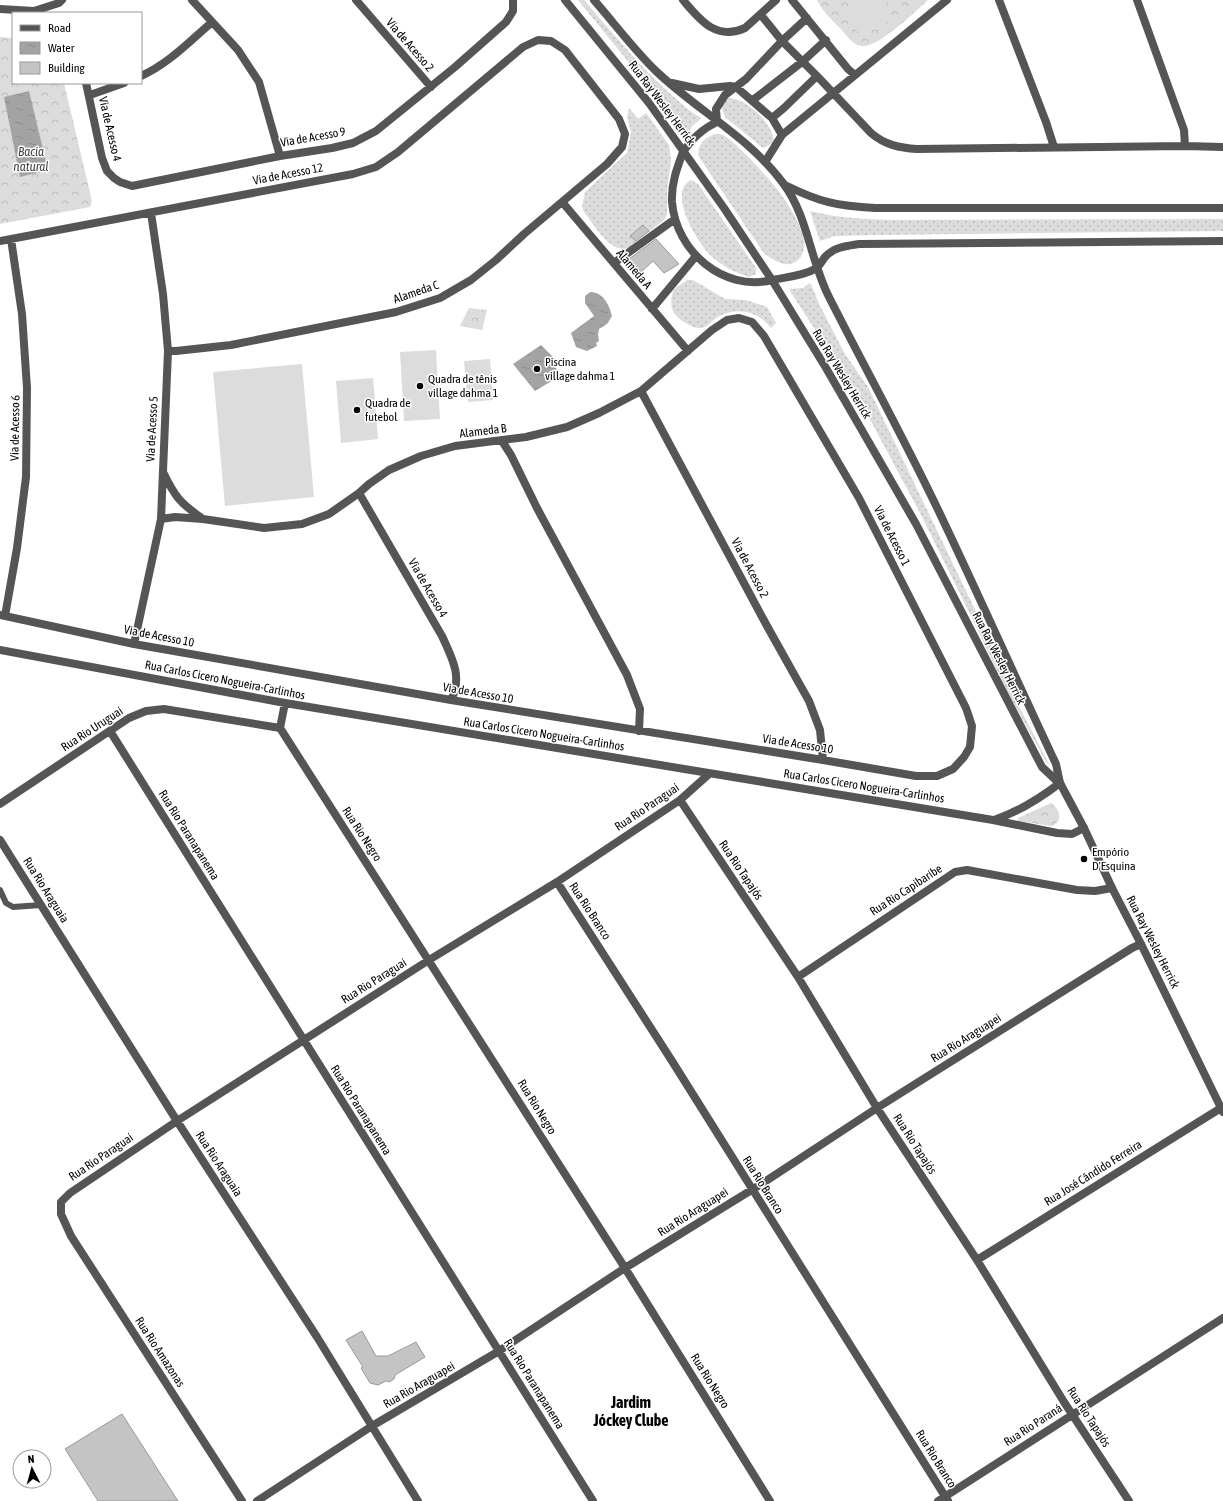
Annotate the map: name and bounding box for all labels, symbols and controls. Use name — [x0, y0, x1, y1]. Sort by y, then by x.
legend — [12, 12, 142, 84]
street label: Via de Acesso 2 — [383, 16, 437, 74]
text: Road — [48, 21, 71, 35]
text: Water — [48, 41, 75, 55]
street label: Rua Ray Wesley Herrick — [626, 58, 699, 149]
text: Building — [48, 61, 86, 75]
street label: Via de Acesso 4 — [96, 95, 124, 163]
street label: Via de Acesso 9 — [279, 124, 347, 150]
water label: Bacia natural — [13, 144, 49, 174]
street label: Via de Acesso 12 — [252, 160, 324, 188]
street label: Alameda A — [613, 246, 655, 292]
street label: Alameda C — [392, 278, 441, 306]
street label: Rua Ray Wesley Herrick — [810, 327, 875, 422]
place label: Piscina village dahma 1 — [545, 355, 616, 383]
marker: Piscina village dahma 1 — [532, 364, 542, 374]
place label: Quadra de tênis village dahma 1 — [428, 372, 499, 400]
marker: Quadra de tênis village dahma 1 — [415, 381, 425, 391]
street label: Via de Acesso 6 — [7, 395, 23, 461]
street label: Via de Acesso 5 — [143, 396, 161, 462]
place label: Quadra de futebol — [365, 396, 411, 424]
marker: Quadra de futebol — [352, 405, 362, 415]
street label: Alameda B — [459, 421, 508, 441]
street label: Via de Acesso 1 — [871, 504, 913, 569]
street label: Via de Acesso 2 — [728, 536, 772, 600]
street label: Via de Acesso 4 — [405, 556, 451, 620]
street label: Rua Ray Wesley Herrick — [970, 609, 1029, 707]
street label: Via de Acesso 10 — [123, 622, 196, 650]
street label: Rua Carlos Cicero Nogueira-Carlinhos — [144, 658, 306, 702]
street label: Via de Acesso 10 — [442, 680, 515, 706]
street label: Rua Rio Uruguai — [59, 704, 125, 754]
street label: Rua Carlos Cicero Nogueira-Carlinhos — [463, 714, 625, 754]
street label: Via de Acesso 10 — [762, 731, 835, 757]
street label: Rua Carlos Cicero Nogueira-Carlinhos — [783, 766, 945, 806]
street label: Rua Rio Paraguai — [612, 780, 682, 834]
street label: Rua Rio Paranapanema — [156, 787, 222, 883]
street label: Rua Rio Negro — [339, 804, 385, 864]
street label: Rua Rio Tapajós — [716, 837, 766, 903]
place label: Empório D'Esquina — [1092, 845, 1136, 873]
marker: Empório D'Esquina — [1079, 854, 1089, 864]
street label: Rua Rio Araguaia — [20, 855, 72, 925]
street label: Rua Rio Capibaribe — [867, 861, 945, 919]
street label: Rua Rio Branco — [566, 880, 614, 943]
street label: Rua Ray Wesley Herrick — [1124, 893, 1183, 991]
street label: Rua Rio Paraguai — [339, 955, 409, 1007]
street label: Rua Rio Araguapei — [928, 1011, 1004, 1065]
street label: Rua Rio Paranapanema — [328, 1062, 394, 1158]
street label: Rua Rio Negro — [515, 1077, 560, 1137]
street label: Rua Rio Tapajós — [890, 1111, 940, 1177]
street label: Rua Rio Araguaia — [193, 1129, 245, 1199]
street label: Rua Rio Paraguai — [66, 1130, 136, 1184]
street label: Rua José Cândido Ferreira — [1042, 1137, 1144, 1209]
street label: Rua Rio Branco — [740, 1153, 786, 1217]
street label: Rua Rio Araguapei — [655, 1185, 731, 1239]
street label: Rua Rio Amazonas — [132, 1314, 188, 1390]
street label: Rua Rio Paranapanema — [501, 1336, 567, 1432]
street label: Rua Rio Negro — [688, 1351, 733, 1411]
street label: Rua Rio Araguapei — [381, 1359, 457, 1411]
street label: Rua Rio Tapajós — [1064, 1384, 1114, 1450]
district label: Jardim Jóckey Clube — [592, 1393, 669, 1429]
street label: Rua Rio Paraná — [1001, 1401, 1065, 1449]
street label: Rua Rio Branco — [913, 1427, 959, 1491]
north arrow — [12, 1449, 52, 1489]
text: N — [27, 1453, 35, 1465]

